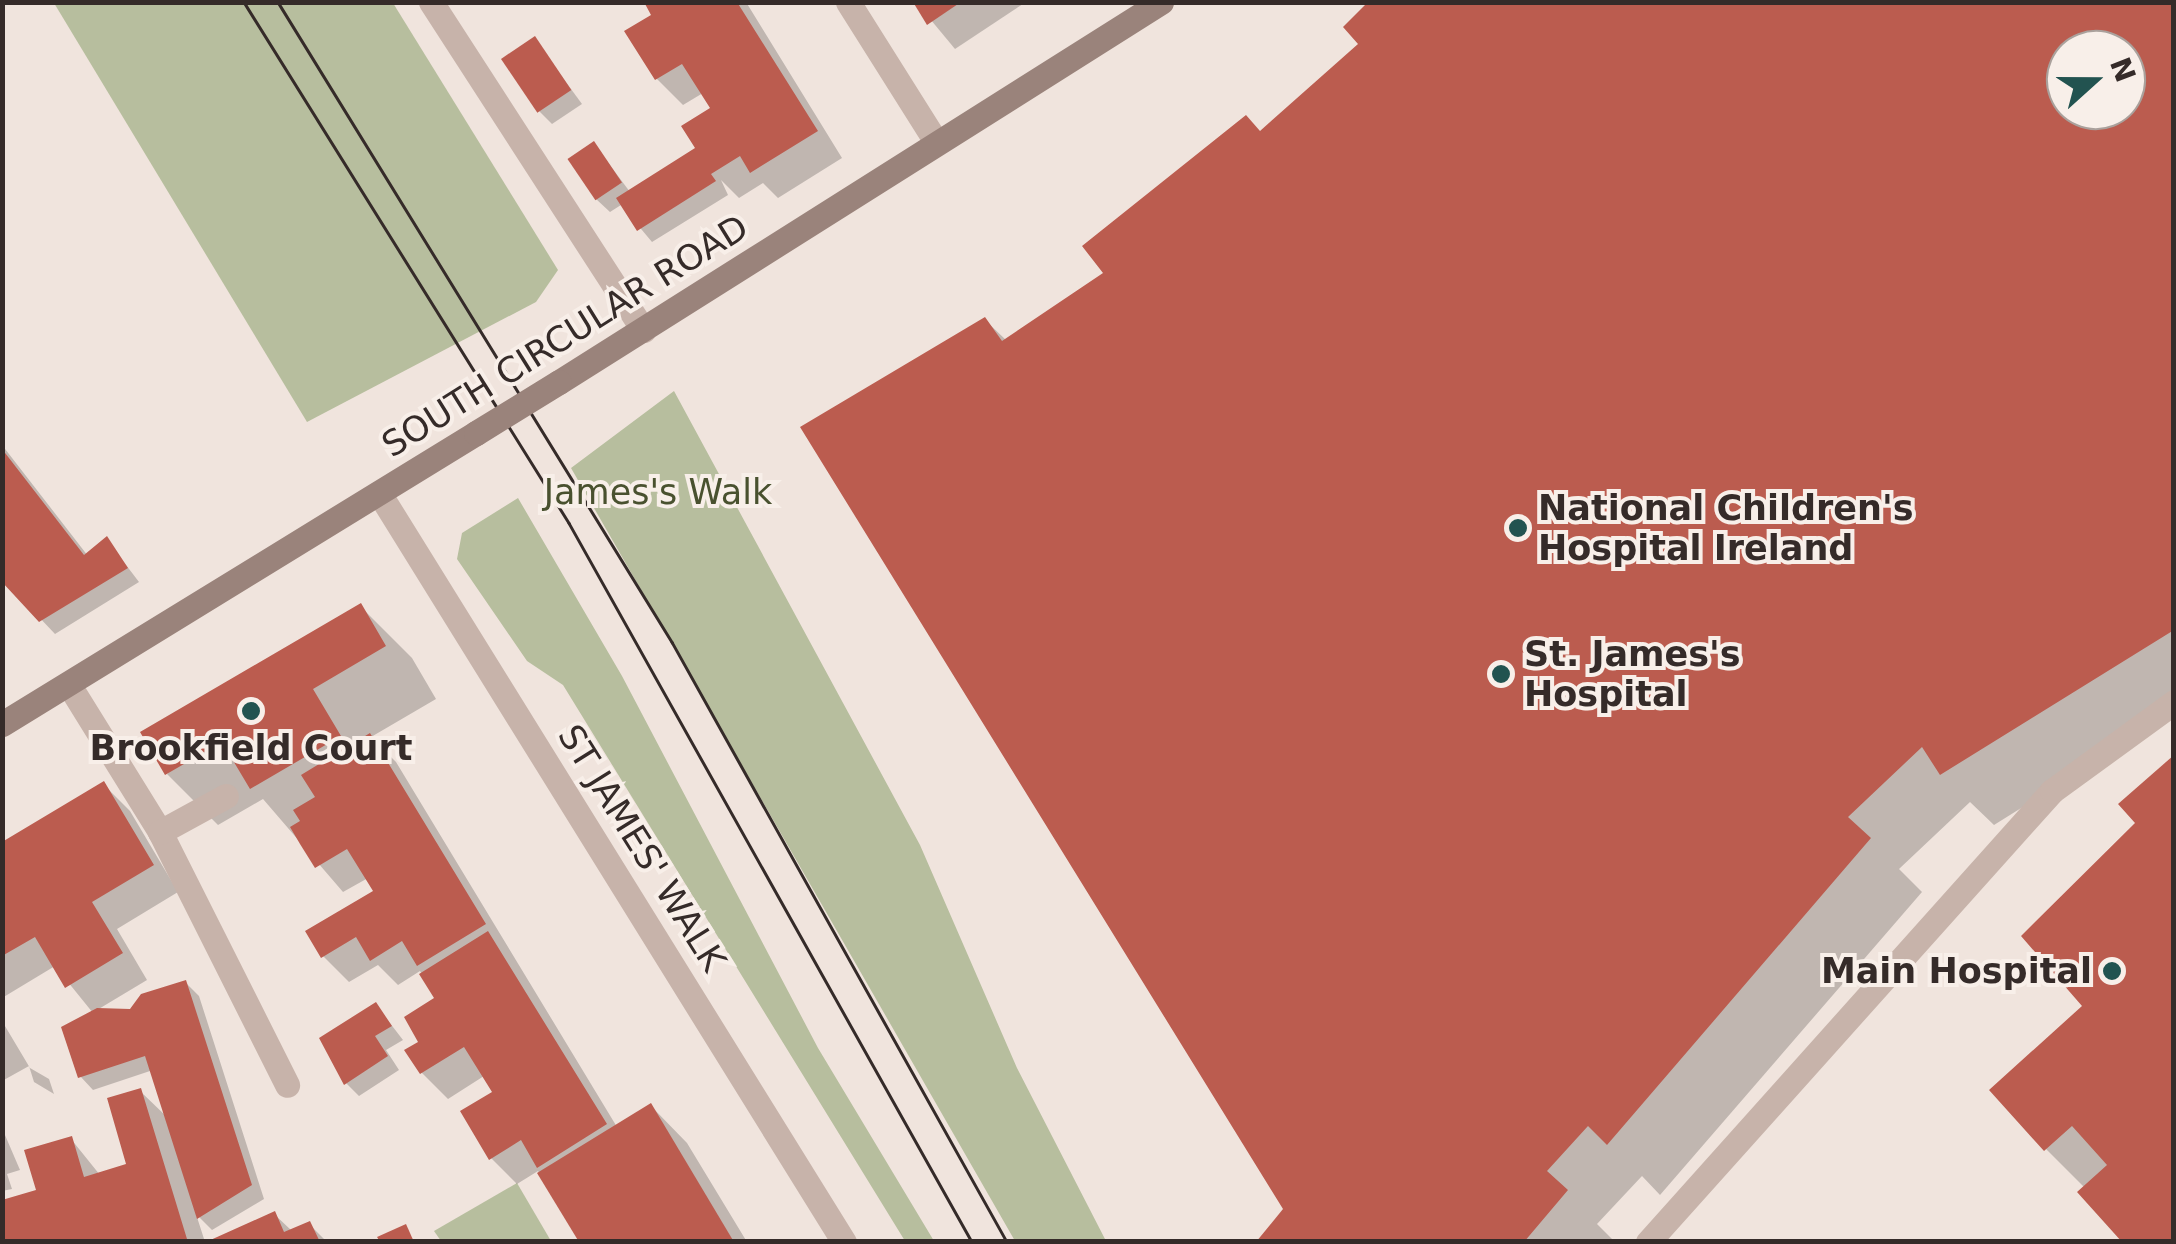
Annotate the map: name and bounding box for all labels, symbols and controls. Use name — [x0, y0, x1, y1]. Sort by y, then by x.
north arrow — [2046, 30, 2146, 130]
text: N — [2103, 53, 2142, 87]
street label: SOUTH CIRCULAR ROAD — [374, 206, 756, 466]
park label: James's Walk — [544, 471, 772, 513]
place label: National Children's Hospital Ireland — [1538, 487, 1914, 569]
marker: National Children's Hospital Ireland — [1507, 517, 1529, 539]
place label: St. James's Hospital — [1524, 633, 1741, 715]
marker: St. James's Hospital — [1488, 661, 1514, 687]
marker: Brookfield Court — [240, 700, 262, 722]
street label: ST JAMES' WALK — [549, 717, 735, 979]
place label: Brookfield Court — [90, 727, 412, 769]
place label: Main Hospital — [1821, 950, 2092, 992]
marker: Main Hospital — [2101, 960, 2123, 982]

